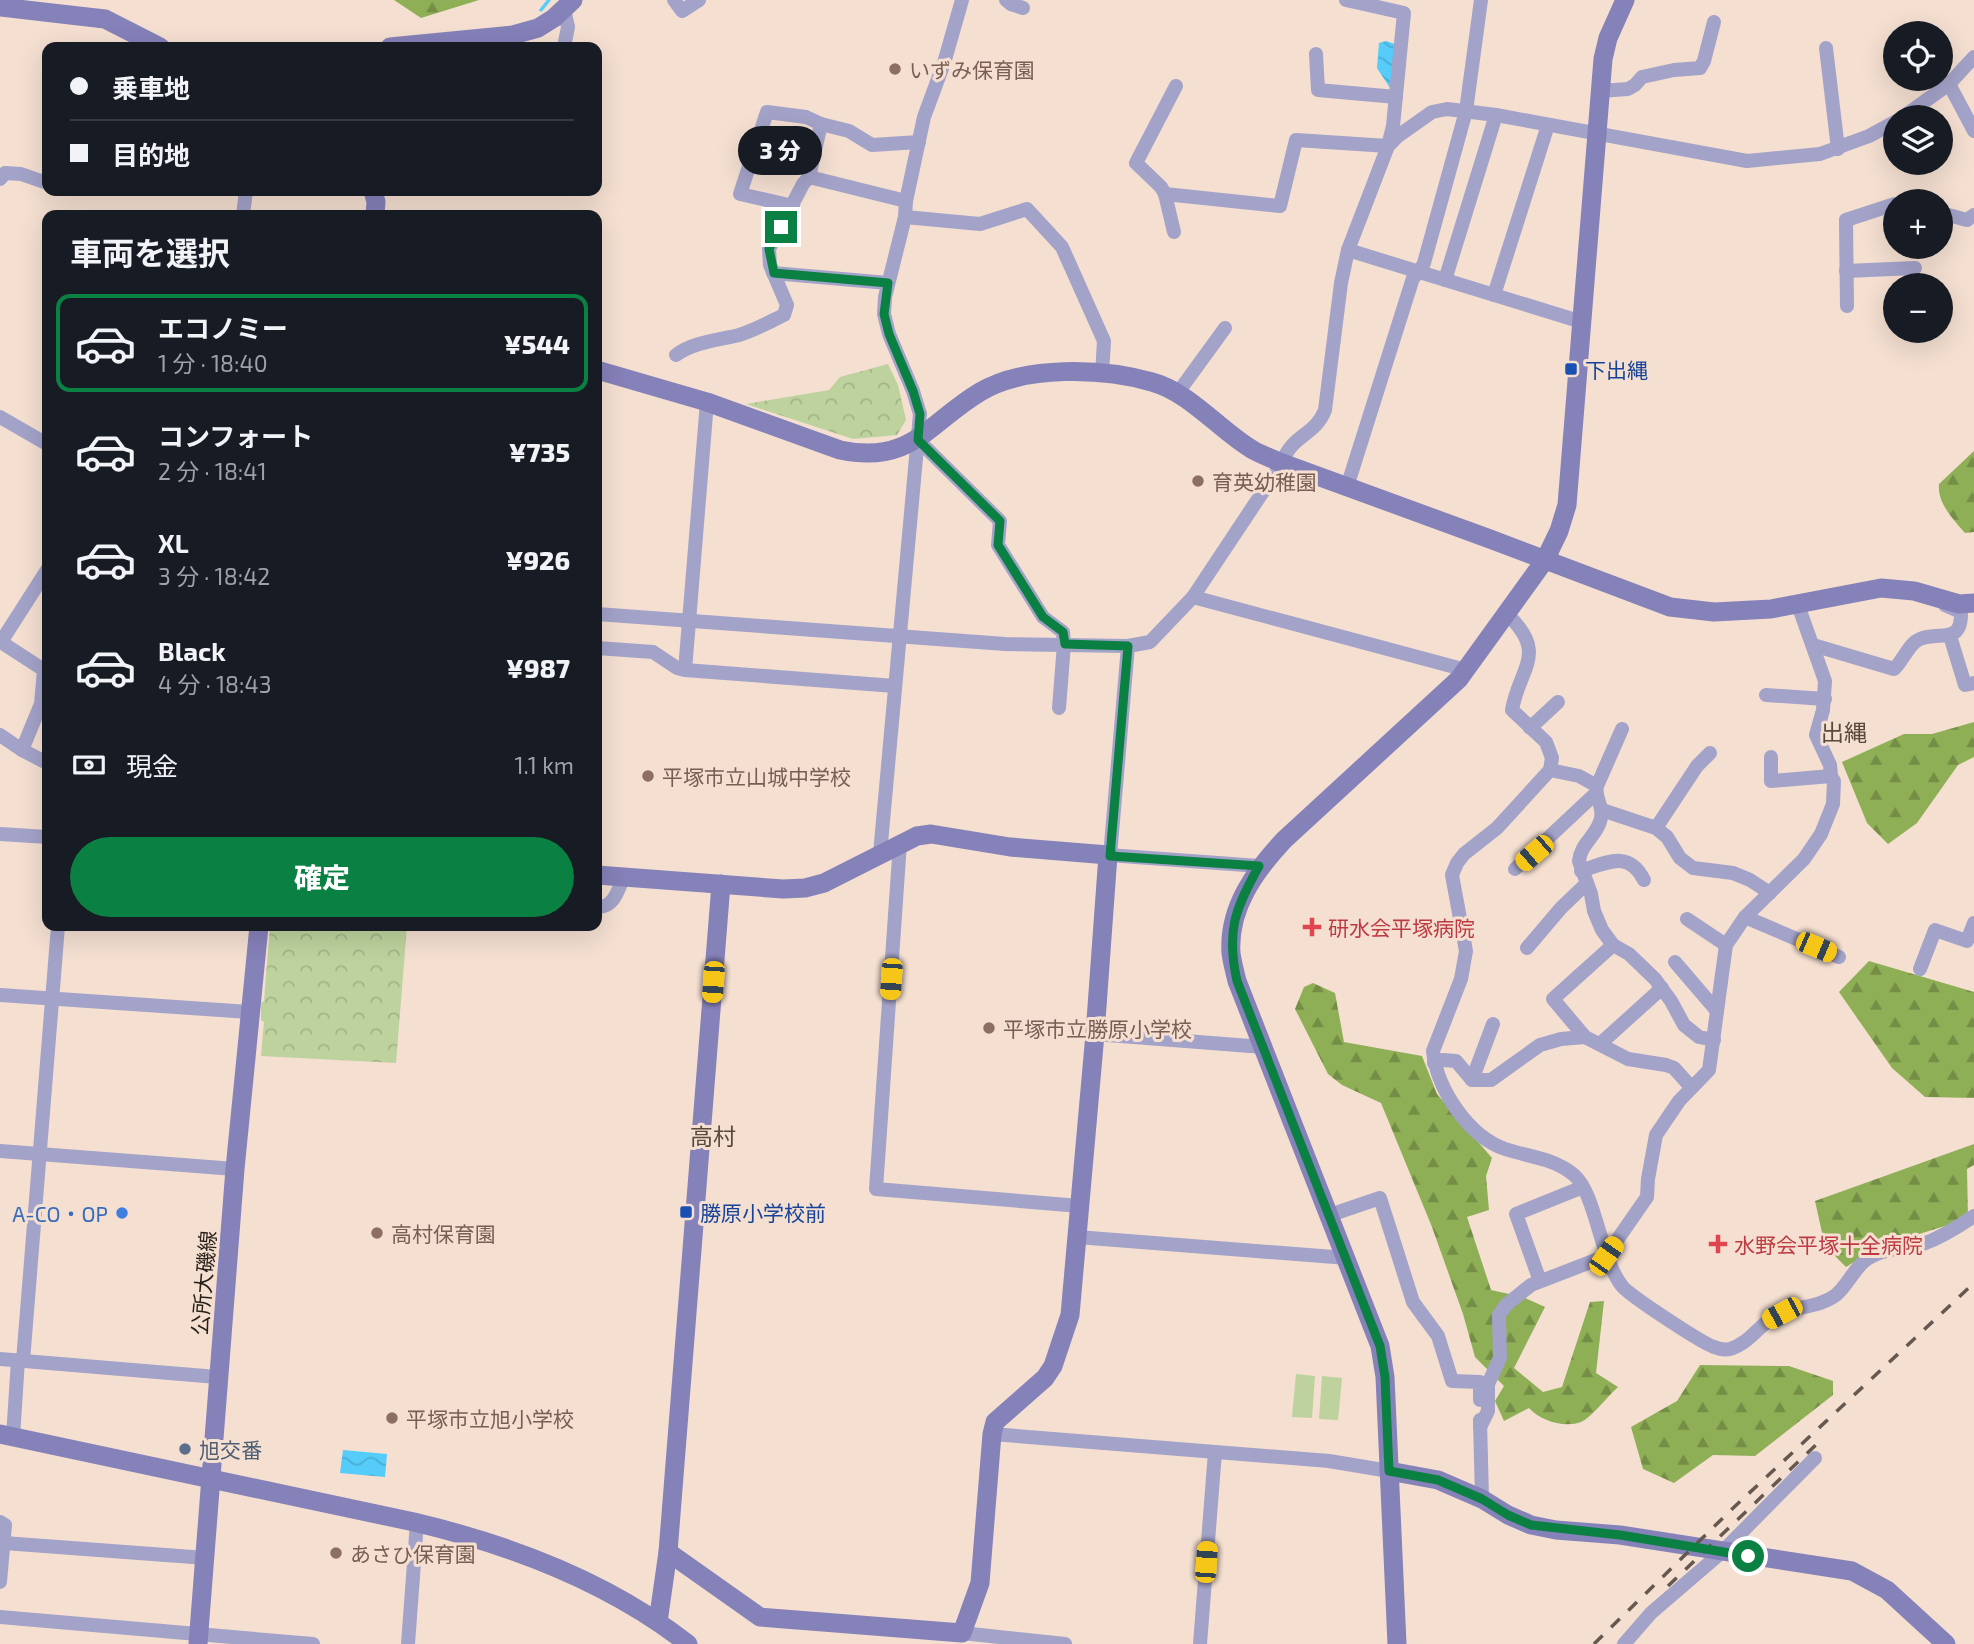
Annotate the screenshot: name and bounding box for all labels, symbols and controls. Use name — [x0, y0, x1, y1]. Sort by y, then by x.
map controls — [1883, 21, 1953, 343]
button: locate — [1883, 21, 1953, 91]
place label: いずみ保育園 — [909, 57, 1035, 82]
marker: いずみ保育園 — [887, 61, 903, 77]
text: 乗車地 — [112, 72, 190, 103]
button: layers — [1883, 105, 1953, 175]
callout: 3 分 — [739, 126, 823, 174]
text: 3 分 — [759, 136, 801, 164]
text: 目的地 — [112, 139, 190, 170]
button: + — [1883, 189, 1953, 259]
route end — [765, 211, 797, 243]
text: 車両を選択 — [70, 233, 230, 271]
button: − — [1883, 273, 1953, 343]
icon: car — [74, 312, 137, 375]
text: エコノミー — [158, 312, 288, 343]
text: ¥544 — [504, 328, 570, 359]
text: 1 分 · 18:40 — [158, 349, 268, 377]
place label: 下出縄 — [1585, 357, 1648, 382]
marker: 下出縄 — [1563, 361, 1579, 377]
icon: car — [74, 420, 137, 483]
text: コンフォート — [158, 420, 313, 451]
text: ¥735 — [509, 436, 570, 467]
text: 2 分 · 18:41 — [158, 457, 267, 485]
place label: 育英幼稚園 — [1212, 469, 1317, 494]
marker: 育英幼稚園 — [1190, 473, 1206, 489]
text: XL — [158, 527, 189, 558]
icon: car — [74, 528, 137, 591]
text: ¥926 — [506, 544, 570, 575]
text: 3 分 · 18:42 — [158, 562, 270, 590]
text: Black — [158, 635, 226, 666]
icon: car — [74, 636, 137, 699]
text: ¥987 — [506, 652, 570, 683]
text: 4 分 · 18:43 — [158, 670, 271, 698]
district label: 出縄 — [1821, 718, 1867, 746]
icon: cash — [70, 746, 108, 784]
text: 現金 — [126, 750, 178, 781]
text: 1.1 km — [514, 751, 574, 779]
place label: 平塚市立山城中学校 — [662, 764, 851, 789]
marker: 平塚市立山城中学校 — [640, 768, 656, 784]
car — [1512, 831, 1557, 875]
button: 確定 — [70, 837, 574, 917]
place label: 研水会平塚病院 — [1328, 915, 1475, 940]
marker: 研水会平塚病院 — [1302, 917, 1322, 937]
car — [1793, 929, 1840, 965]
car — [880, 957, 903, 1001]
car — [702, 960, 725, 1004]
place label: 平塚市立勝原小学校 — [1003, 1016, 1192, 1041]
marker: 平塚市立勝原小学校 — [981, 1020, 997, 1036]
district label: 高村 — [690, 1122, 736, 1150]
place label: 勝原小学校前 — [700, 1200, 826, 1225]
place label: A-CO・OP — [12, 1201, 108, 1226]
marker: 勝原小学校前 — [678, 1204, 694, 1220]
marker: A-CO・OP — [114, 1205, 130, 1221]
place label: 高村保育園 — [391, 1221, 496, 1246]
marker: 高村保育園 — [369, 1225, 385, 1241]
street label: 公所大磯線 — [186, 1230, 220, 1336]
place label: 水野会平塚十全病院 — [1734, 1232, 1923, 1257]
car — [1586, 1233, 1627, 1279]
marker: 水野会平塚十全病院 — [1708, 1234, 1728, 1254]
car — [1759, 1294, 1806, 1332]
place label: 平塚市立旭小学校 — [406, 1406, 574, 1431]
marker: 平塚市立旭小学校 — [384, 1410, 400, 1426]
place label: 旭交番 — [199, 1437, 262, 1462]
marker: 旭交番 — [177, 1441, 193, 1457]
car — [1195, 1540, 1218, 1584]
route start — [1732, 1540, 1764, 1572]
place label: あさひ保育園 — [350, 1541, 476, 1566]
marker: あさひ保育園 — [328, 1545, 344, 1561]

